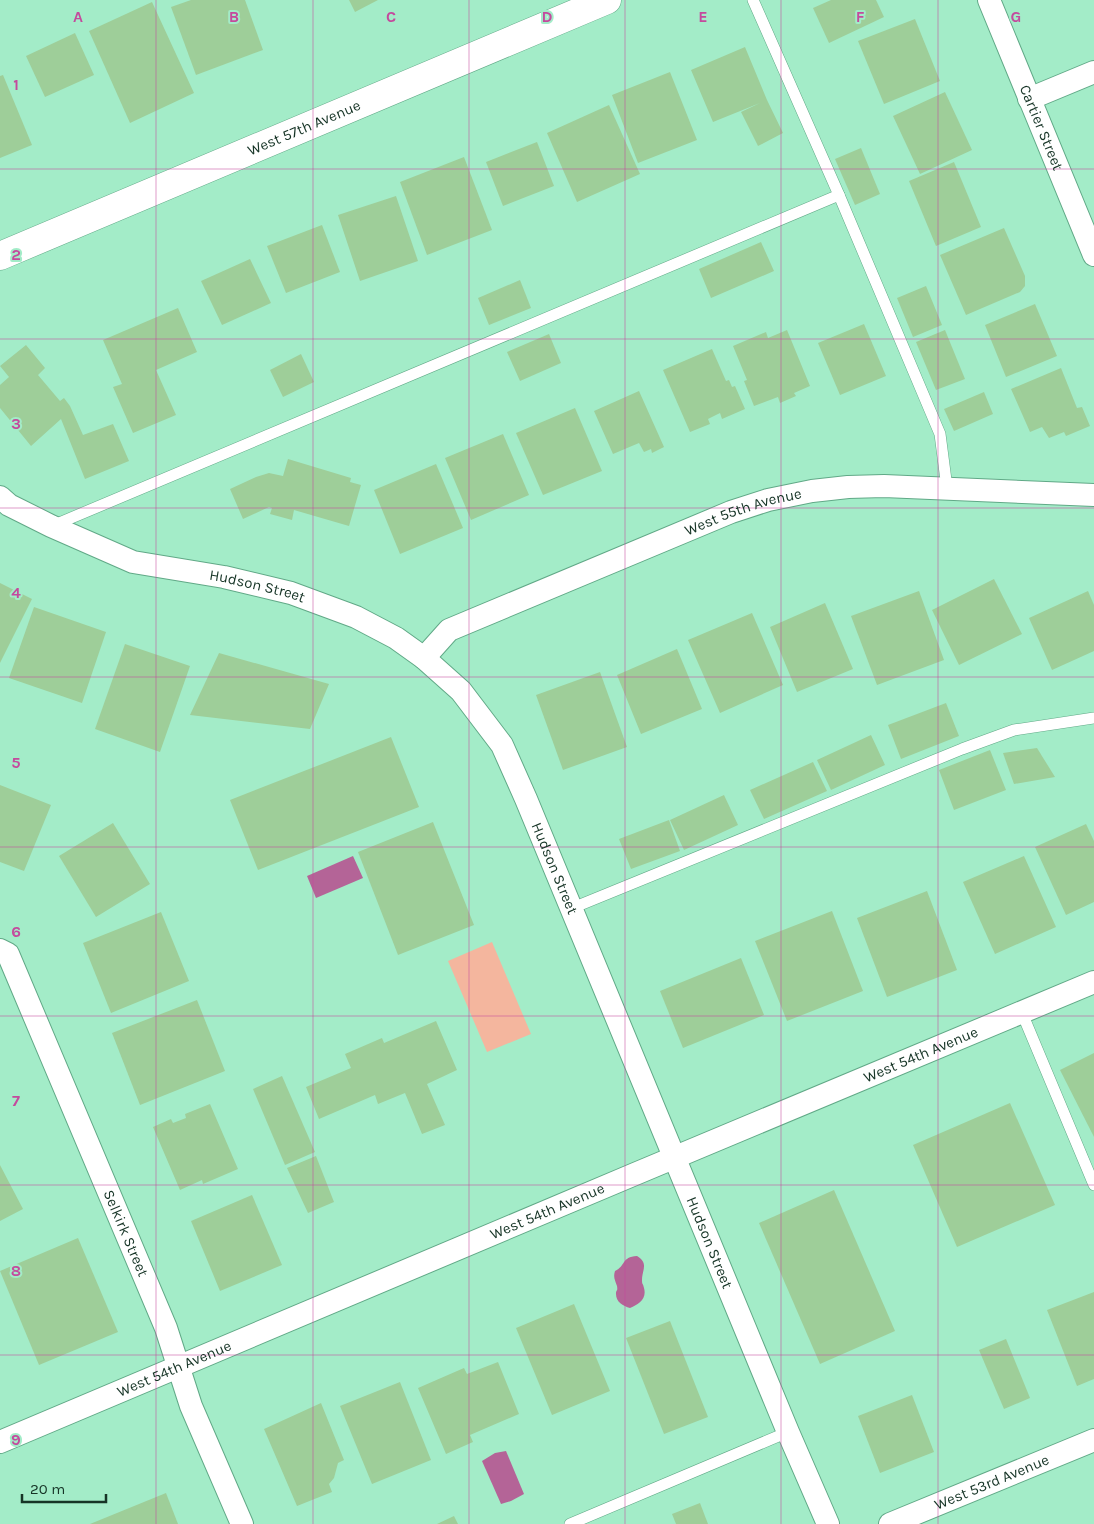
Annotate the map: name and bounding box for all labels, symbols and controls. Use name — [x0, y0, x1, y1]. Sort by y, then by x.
text: A — [73, 7, 83, 26]
text: B — [229, 7, 239, 26]
text: C — [386, 7, 396, 26]
text: D — [542, 7, 553, 26]
text: E — [698, 7, 708, 26]
text: F — [856, 7, 865, 26]
text: G — [1011, 7, 1021, 26]
text: 1 — [13, 75, 19, 94]
street label: Cartier Street — [1016, 82, 1067, 173]
street label: West 57th Avenue — [245, 96, 363, 160]
text: 2 — [11, 245, 21, 264]
text: 3 — [11, 414, 21, 433]
street label: West 55th Avenue — [682, 484, 803, 539]
street label: Hudson Street — [208, 566, 308, 607]
text: 4 — [11, 583, 21, 602]
text: 5 — [11, 753, 21, 772]
street label: Hudson Street — [528, 820, 582, 917]
text: 6 — [11, 922, 21, 941]
street label: West 54th Avenue — [861, 1023, 981, 1086]
text: 7 — [12, 1091, 20, 1110]
street label: West 54th Avenue — [487, 1179, 607, 1243]
street label: Selkirk Street — [100, 1187, 152, 1280]
street label: Hudson Street — [683, 1194, 737, 1292]
text: 8 — [11, 1261, 21, 1280]
street label: West 54th Avenue — [114, 1336, 234, 1401]
text: 9 — [11, 1430, 21, 1449]
street label: West 53rd Avenue — [932, 1451, 1052, 1514]
scale bar — [22, 1472, 106, 1504]
text: 20 m — [30, 1480, 65, 1498]

